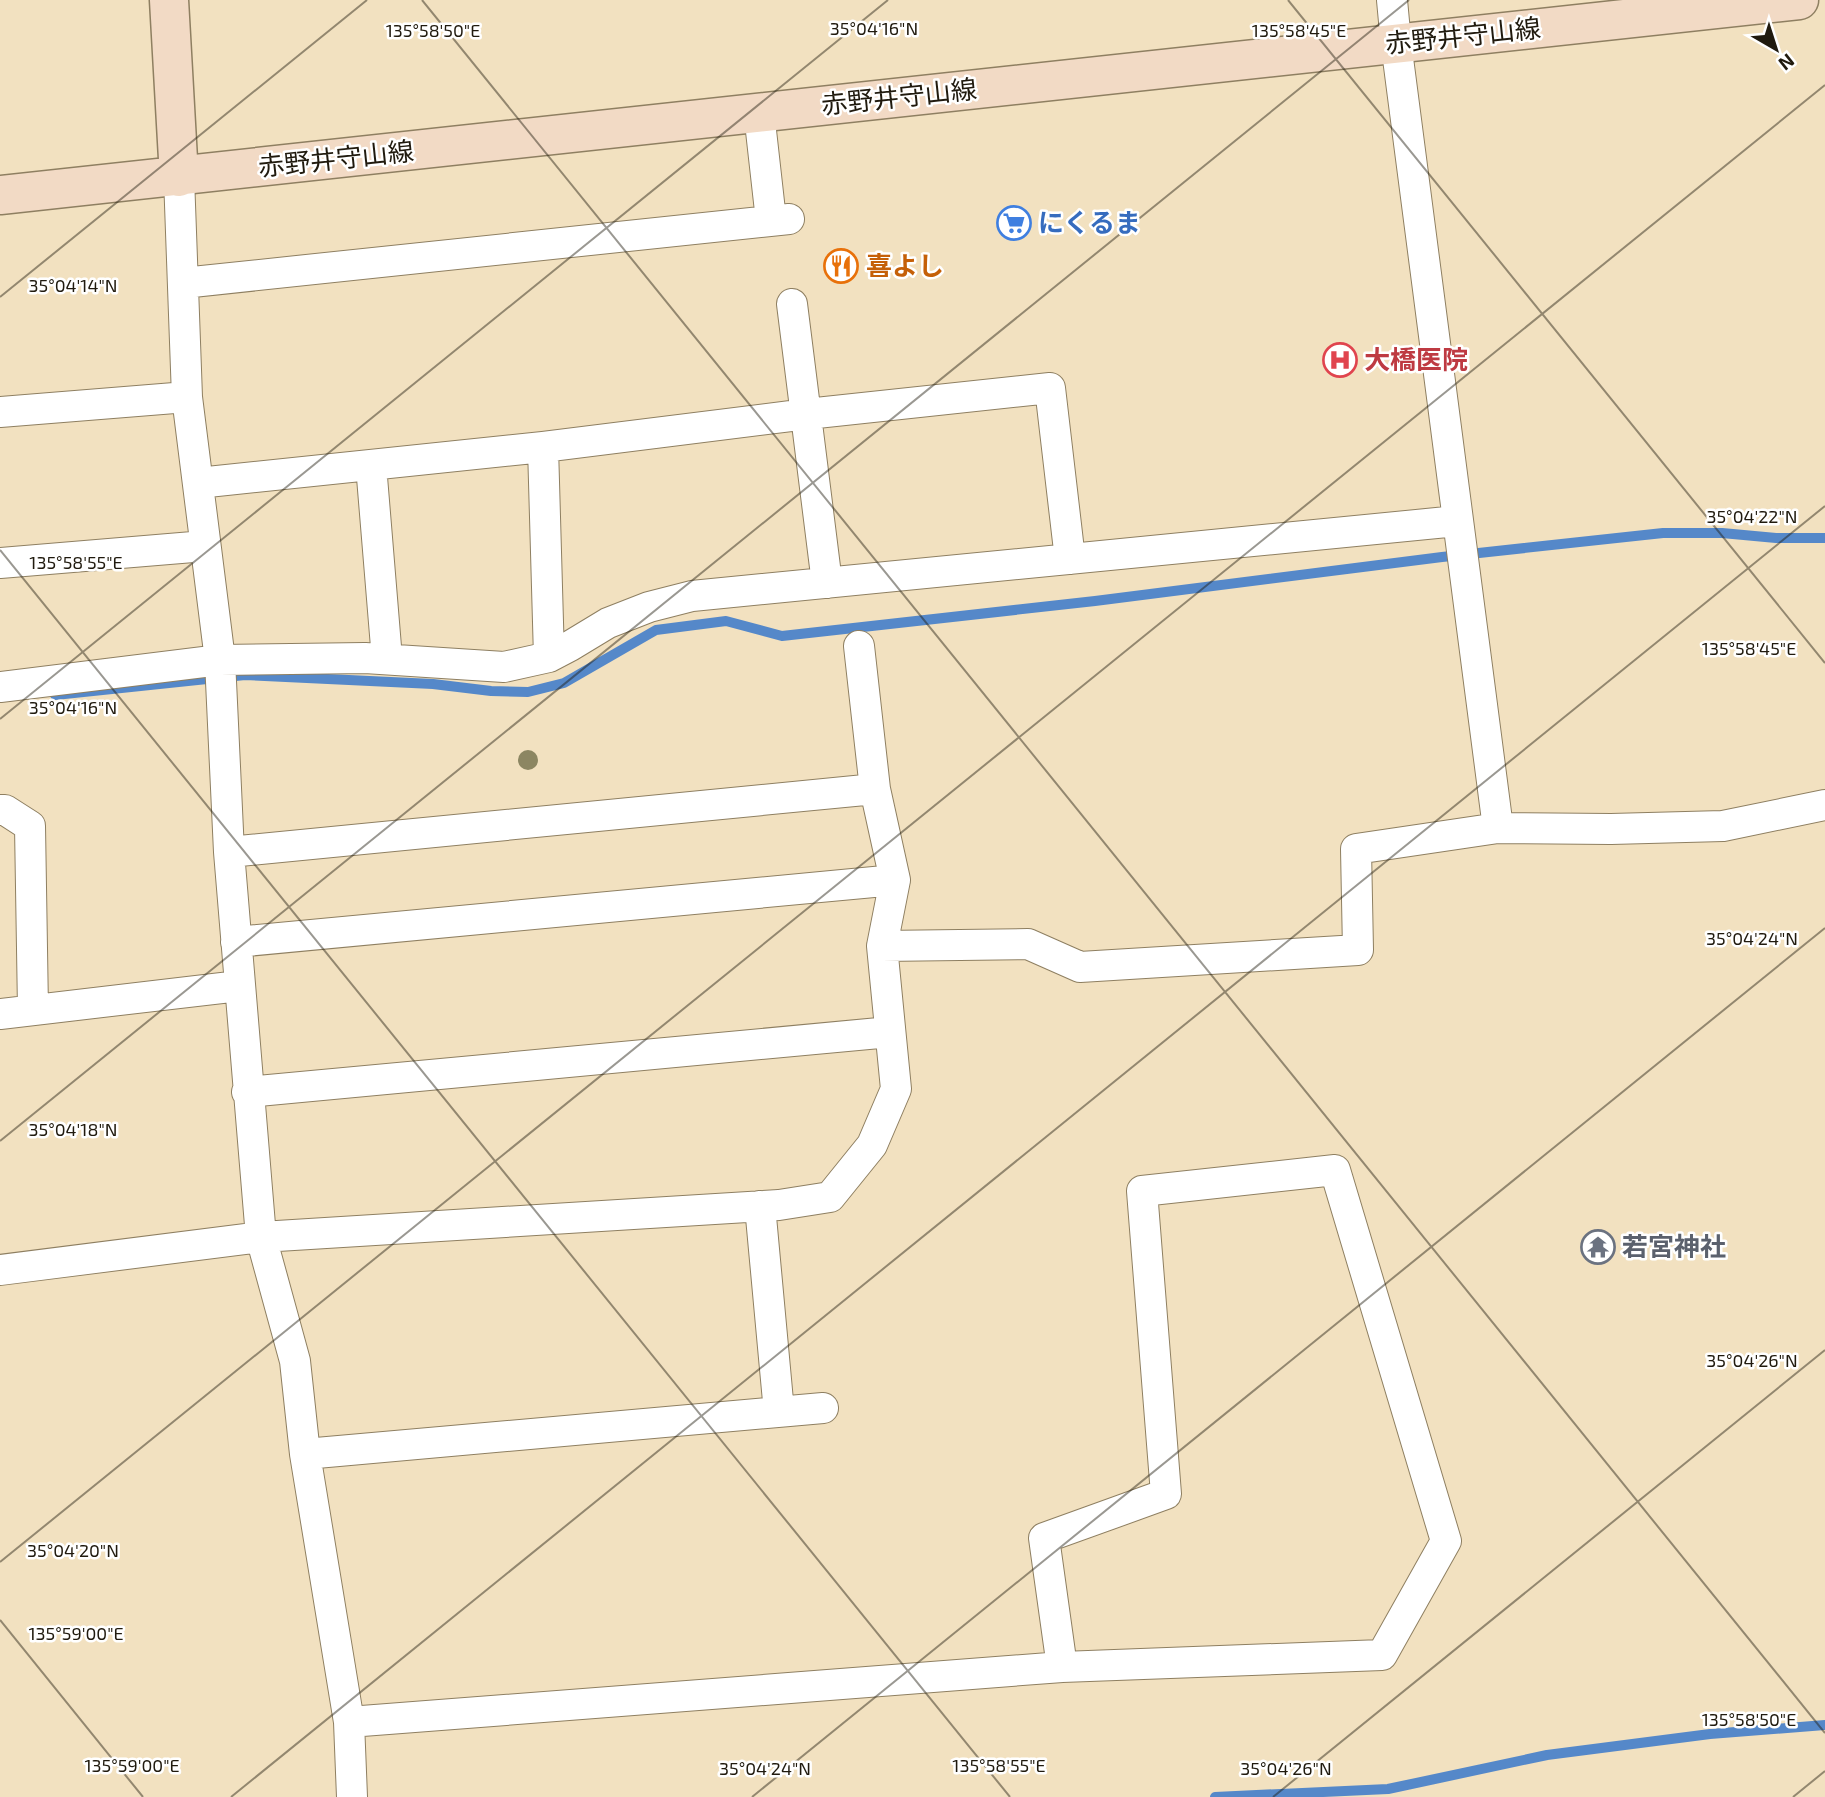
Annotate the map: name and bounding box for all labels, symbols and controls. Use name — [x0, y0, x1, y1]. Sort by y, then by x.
street label: 赤野井守山線 — [1384, 11, 1542, 58]
north arrow — [1741, 14, 1811, 84]
text: 35°04'16"N — [830, 17, 918, 39]
text: 135°58'50"E — [386, 19, 480, 41]
text: 135°58'45"E — [1252, 19, 1346, 41]
text: N — [1774, 49, 1800, 76]
street label: 赤野井守山線 — [820, 72, 978, 119]
street label: 赤野井守山線 — [257, 134, 415, 181]
supermarket icon: にくるま — [995, 204, 1033, 242]
place label: にくるま — [1038, 206, 1141, 237]
restaurant icon: 喜よし — [822, 247, 860, 285]
place label: 喜よし — [866, 249, 944, 280]
text: 35°04'14"N — [28, 274, 118, 296]
hospital icon: 大橋医院 — [1321, 341, 1359, 379]
place label: 大橋医院 — [1364, 343, 1468, 374]
text: 35°04'22"N — [1706, 505, 1798, 527]
text: 135°58'55"E — [29, 551, 123, 573]
text: 135°58'45"E — [1702, 637, 1796, 659]
text: 35°04'16"N — [29, 696, 117, 718]
text: 35°04'24"N — [1706, 927, 1798, 949]
text: 35°04'18"N — [29, 1118, 117, 1140]
temple icon: 若宮神社 — [1579, 1228, 1617, 1266]
place label: 若宮神社 — [1622, 1230, 1726, 1261]
text: 35°04'26"N — [1706, 1349, 1798, 1371]
text: 35°04'20"N — [27, 1539, 119, 1561]
text: 135°59'00"E — [28, 1622, 124, 1644]
text: 135°58'50"E — [1702, 1708, 1796, 1730]
text: 135°59'00"E — [84, 1754, 180, 1776]
text: 135°58'55"E — [952, 1754, 1046, 1776]
text: 35°04'24"N — [719, 1757, 811, 1779]
text: 35°04'26"N — [1240, 1757, 1332, 1779]

